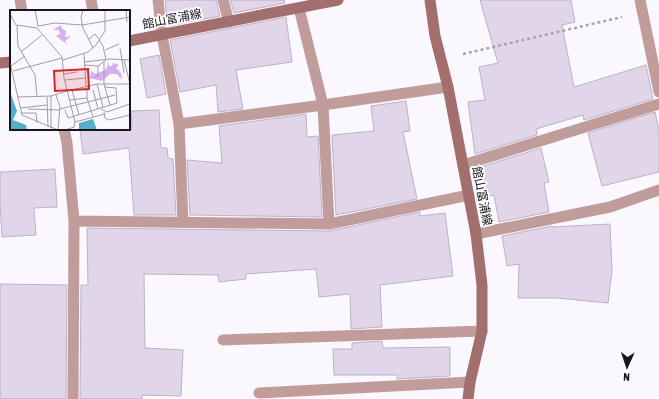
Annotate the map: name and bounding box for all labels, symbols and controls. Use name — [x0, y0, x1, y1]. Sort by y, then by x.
street label: 館山富浦線 — [141, 6, 203, 32]
inset map — [10, 10, 130, 130]
street label: 館山富浦線 — [469, 165, 495, 227]
north arrow — [607, 347, 647, 387]
text: N — [623, 371, 630, 383]

